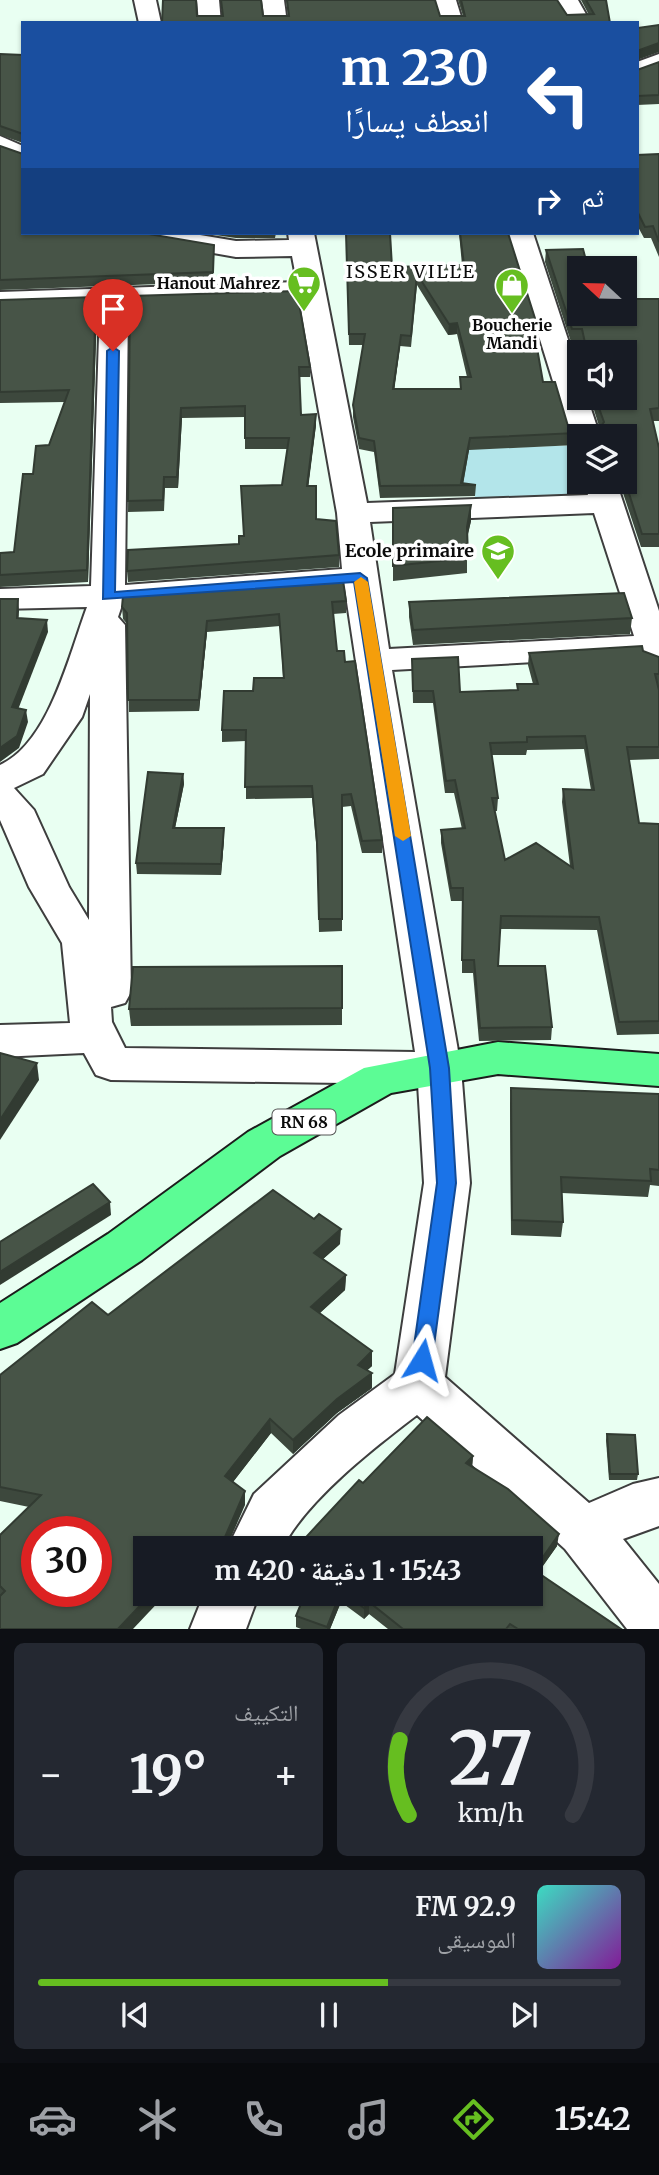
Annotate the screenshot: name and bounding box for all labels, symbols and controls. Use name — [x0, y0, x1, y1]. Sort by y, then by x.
text: 230 m — [341, 37, 489, 98]
icon: left — [513, 49, 604, 140]
text: انعطف يسارًا — [345, 101, 489, 141]
text: ثم — [581, 181, 604, 214]
icon: right — [529, 182, 567, 220]
north arrow — [567, 256, 637, 326]
map controls — [567, 256, 637, 494]
district label: ISSER VILLE — [346, 260, 476, 283]
supermarket icon: Hanout Mahrez — [285, 264, 323, 313]
shop icon: Boucherie Mandi — [493, 266, 531, 315]
place label: Hanout Mahrez — [157, 273, 280, 293]
pin — [83, 279, 143, 351]
icon: arrive — [94, 290, 132, 328]
place label: Boucherie Mandi — [472, 315, 552, 353]
button: sound — [567, 340, 637, 410]
button: layers — [567, 424, 637, 494]
school or university icon: Ecole primaire — [479, 532, 517, 581]
place label: Ecole primaire — [345, 539, 474, 562]
road number: RN 68 — [272, 1110, 336, 1134]
position arrow — [385, 1323, 459, 1397]
speed limit sign: 30 — [21, 1516, 112, 1607]
text: 15:43 · 1 دقيقة · 420 m — [214, 1554, 462, 1587]
text: التكييف — [234, 1698, 299, 1727]
text: 27 — [449, 1714, 533, 1806]
text: 19° — [129, 1742, 207, 1807]
text: − — [38, 1751, 63, 1798]
text: + — [273, 1751, 299, 1798]
text: km/h — [458, 1797, 524, 1829]
text: 92.9 FM — [415, 1890, 516, 1923]
text: الموسيقى — [437, 1925, 516, 1954]
icon: previous — [116, 1996, 154, 2034]
icon: pause — [310, 1996, 348, 2034]
icon: next — [505, 1996, 543, 2034]
icon: car — [28, 2095, 77, 2144]
icon: climate — [133, 2095, 182, 2144]
icon: phone — [239, 2095, 288, 2144]
icon: music — [344, 2095, 393, 2144]
icon: directions — [449, 2095, 498, 2144]
text: 15:42 — [555, 2099, 631, 2139]

